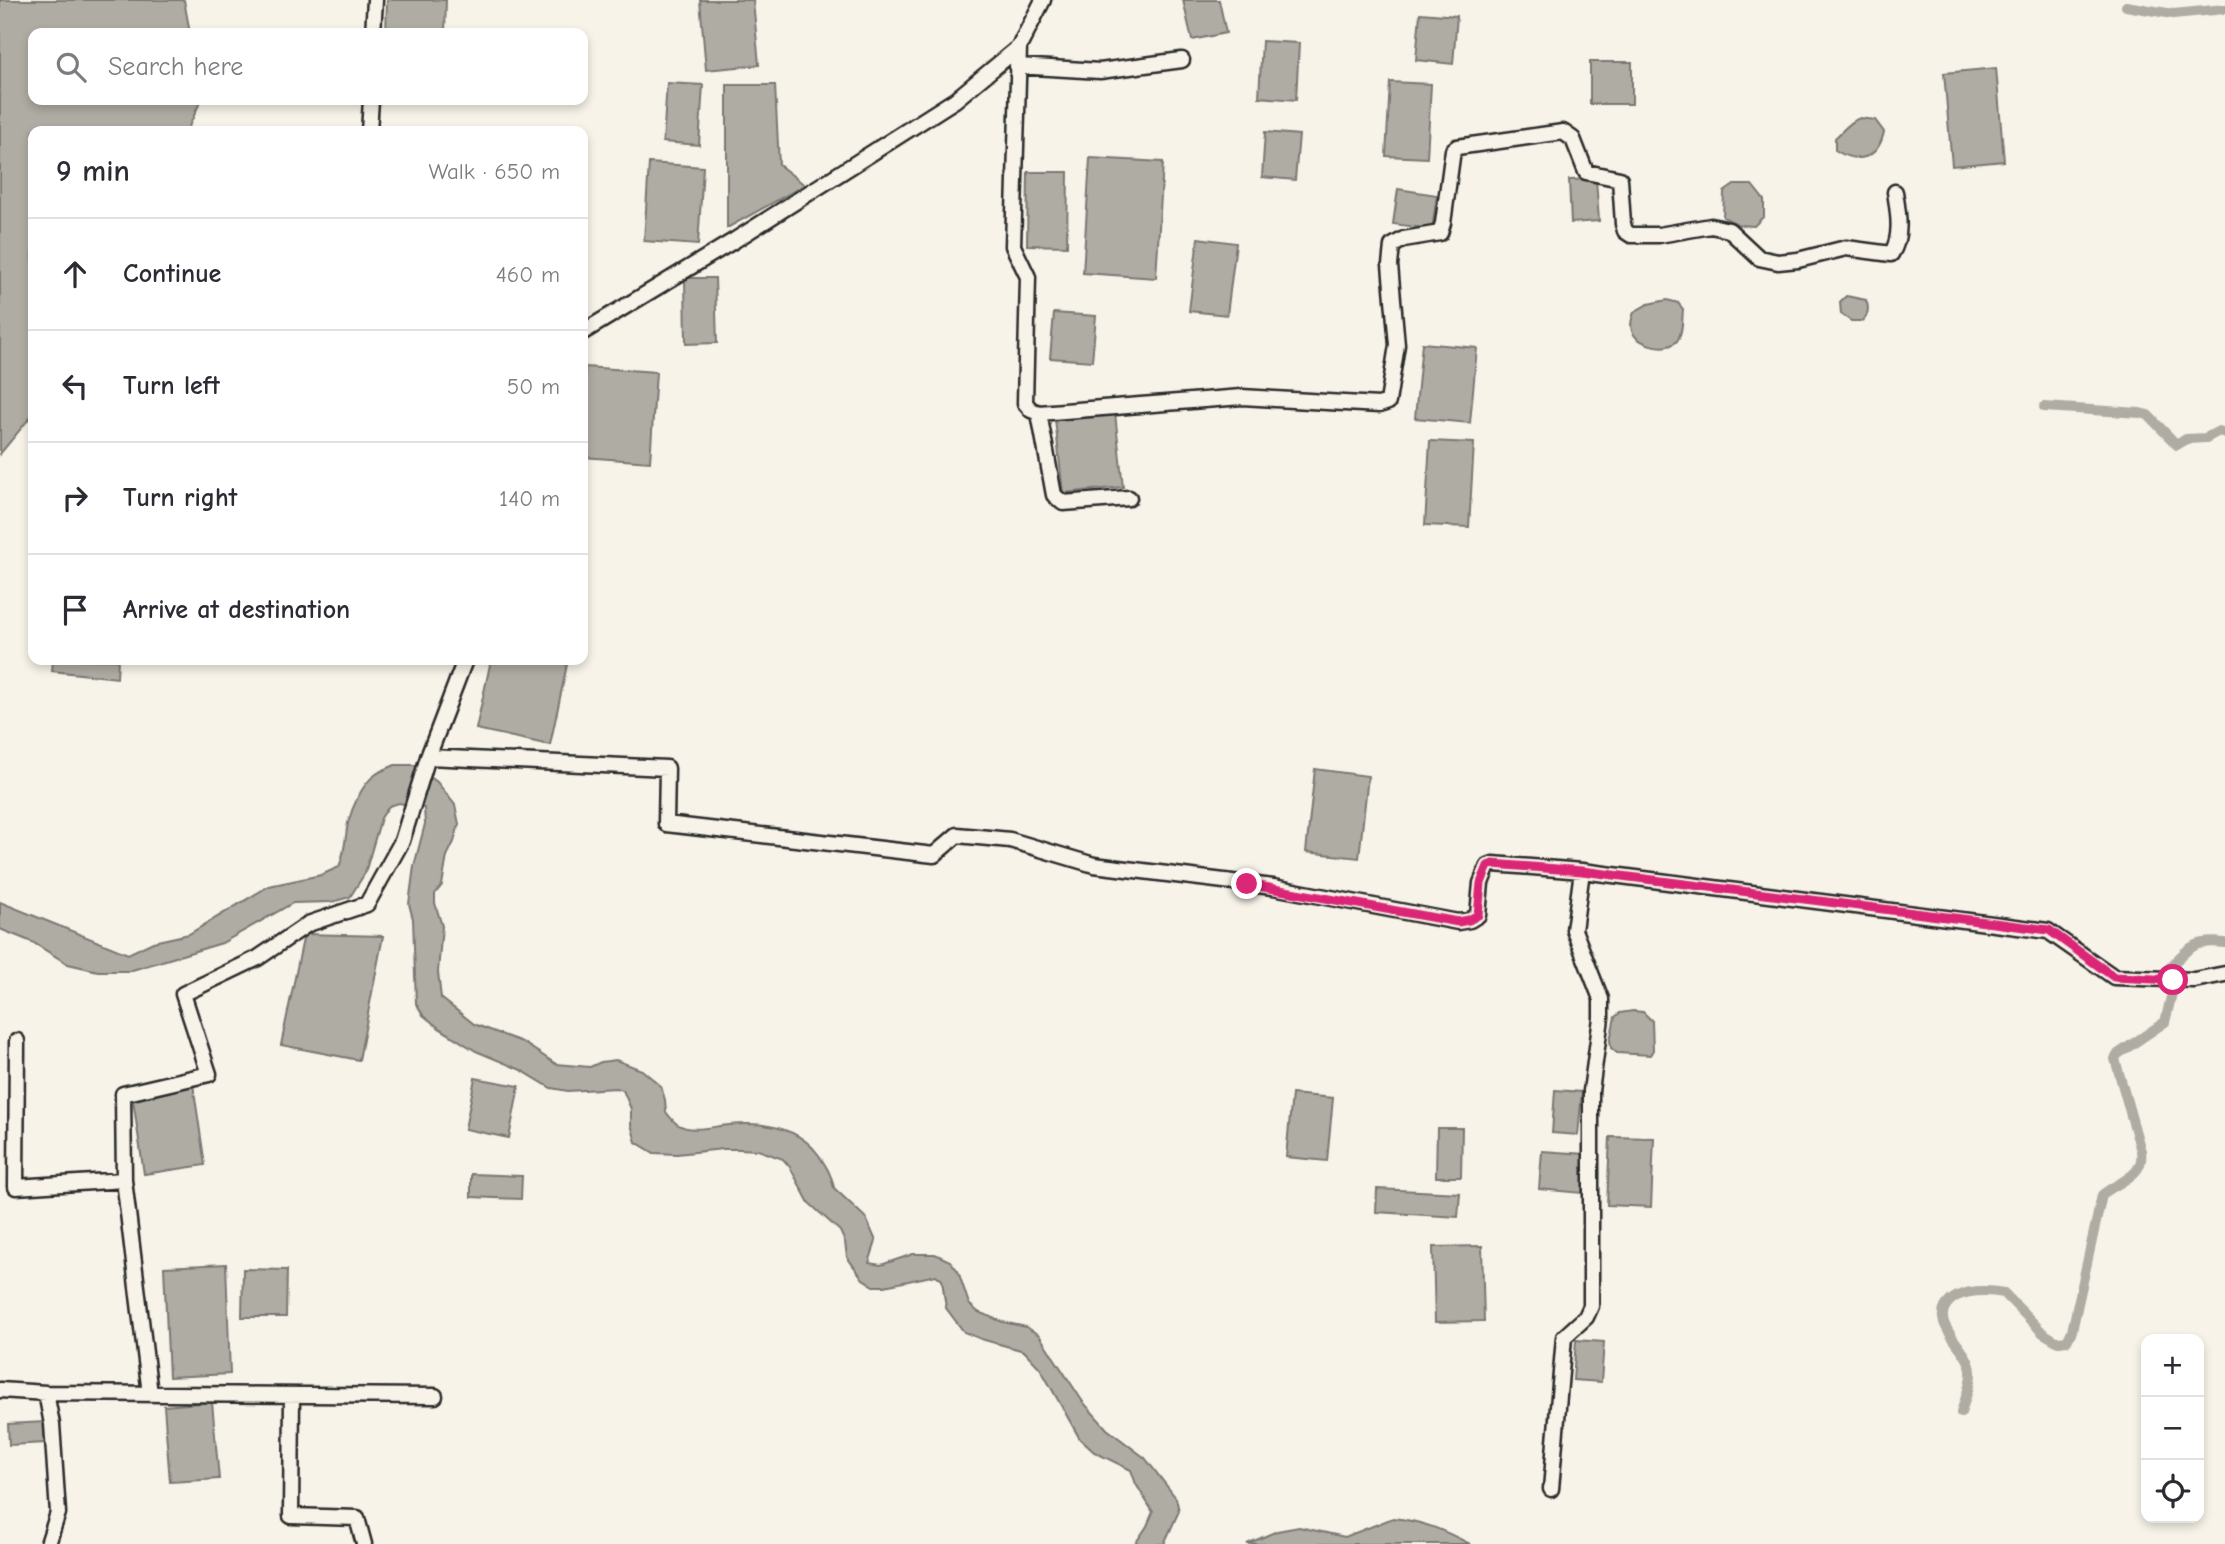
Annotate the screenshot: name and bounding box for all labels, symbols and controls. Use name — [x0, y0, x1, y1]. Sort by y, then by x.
search box — [28, 28, 588, 105]
icon: search — [52, 48, 90, 86]
text: Search here — [108, 52, 243, 82]
text: 9 min — [56, 154, 130, 189]
text: Walk · 650 m — [429, 158, 560, 185]
icon: ahead — [56, 255, 94, 293]
text: Continue — [123, 259, 221, 289]
text: 460 m — [496, 261, 560, 288]
icon: left — [56, 367, 94, 405]
text: Turn left — [123, 371, 220, 401]
text: 50 m — [507, 373, 560, 400]
icon: right — [56, 479, 94, 517]
text: Turn right — [123, 483, 237, 513]
text: 140 m — [499, 485, 560, 512]
icon: arrive — [56, 591, 94, 629]
text: Arrive at destination — [123, 595, 350, 625]
route end — [1231, 868, 1262, 899]
route start — [2157, 964, 2188, 995]
map controls — [2141, 1334, 2204, 1523]
button: + — [2141, 1334, 2204, 1397]
button: − — [2141, 1397, 2204, 1460]
button: locate — [2141, 1460, 2204, 1523]

